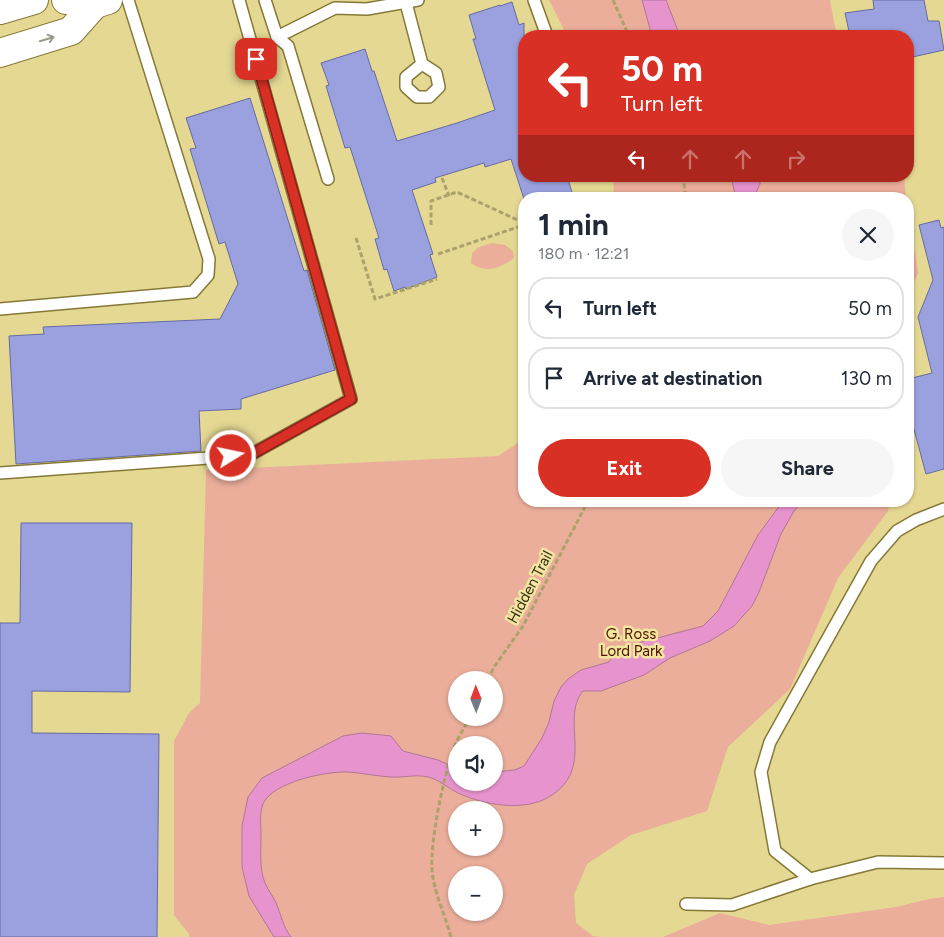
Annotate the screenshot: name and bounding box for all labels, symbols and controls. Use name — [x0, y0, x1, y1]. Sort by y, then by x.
one-way arrow — [38, 33, 54, 43]
pin — [235, 38, 277, 80]
icon: arrive — [242, 45, 270, 73]
text: 50 m — [621, 48, 703, 90]
icon: left — [538, 50, 603, 115]
text: Turn left — [621, 90, 703, 117]
icon: left — [623, 145, 651, 173]
icon: ahead — [676, 145, 704, 173]
icon: ahead — [729, 145, 757, 173]
icon: right — [782, 145, 810, 173]
text: 1 min — [538, 206, 609, 243]
button: close — [842, 209, 894, 261]
text: 180 m · 12:21 — [538, 244, 629, 263]
icon: left — [540, 294, 568, 322]
text: Turn left — [583, 297, 657, 320]
text: 50 m — [848, 297, 892, 320]
icon: arrive — [540, 364, 568, 392]
text: Arrive at destination — [583, 367, 762, 390]
text: 130 m — [841, 367, 892, 390]
position arrow — [204, 429, 256, 481]
button: Exit — [538, 439, 711, 497]
button: Share — [721, 439, 894, 497]
street label: Hidden Trail — [503, 548, 557, 626]
park label: G. Ross Lord Park — [600, 625, 663, 660]
north arrow — [448, 671, 502, 726]
map controls — [448, 671, 503, 921]
button: sound — [448, 736, 503, 791]
button: + — [448, 801, 503, 856]
button: − — [448, 866, 503, 921]

